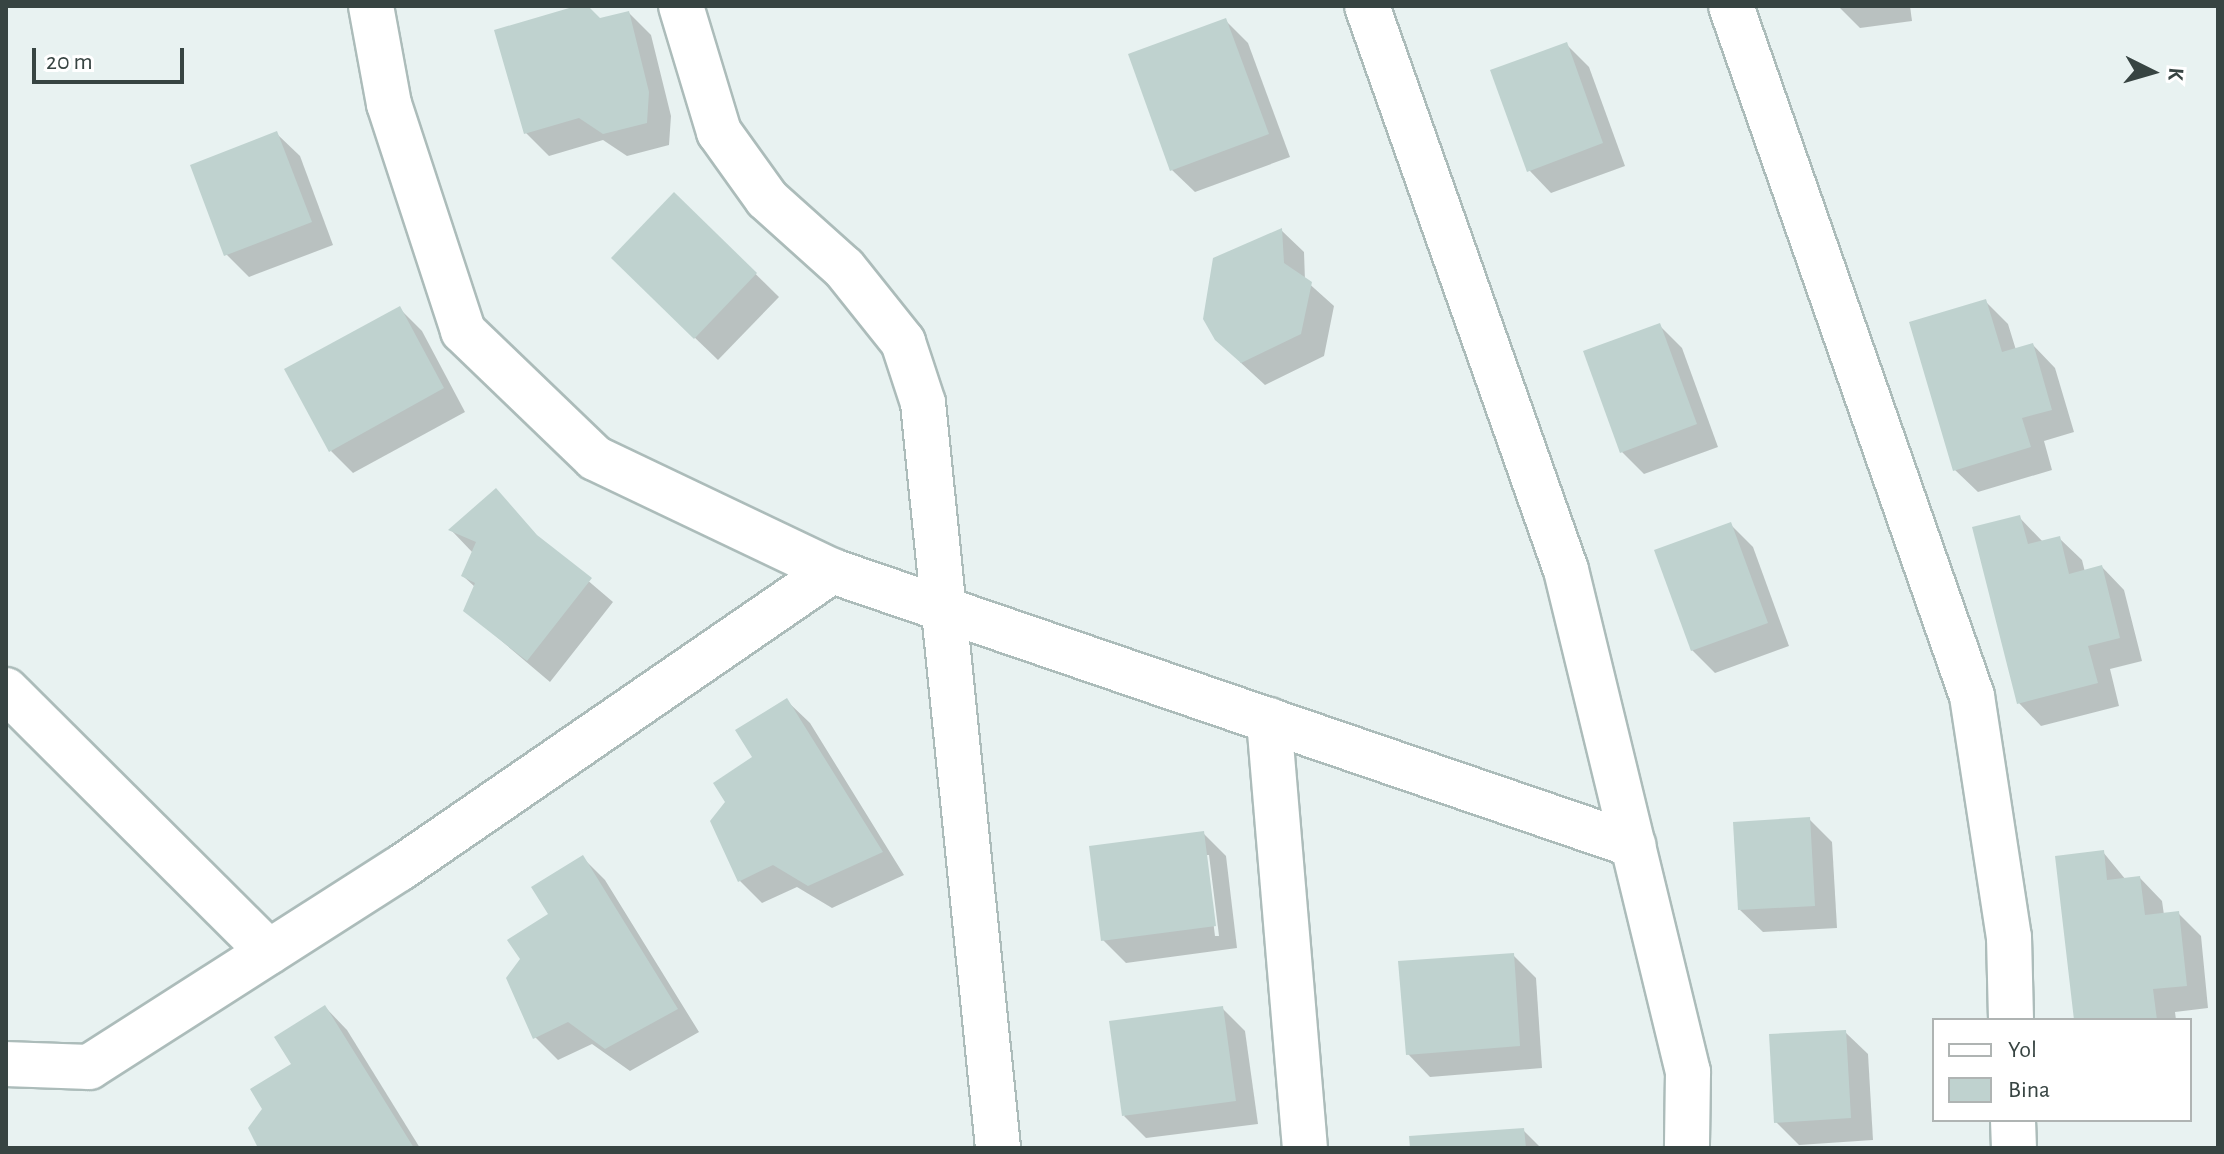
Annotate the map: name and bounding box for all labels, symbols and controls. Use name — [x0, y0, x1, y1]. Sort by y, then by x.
scale bar — [36, 32, 188, 82]
north arrow — [2112, 32, 2192, 112]
text: 20 m — [46, 50, 93, 74]
text: K — [2164, 67, 2187, 81]
legend — [1932, 1018, 2192, 1122]
text: Yol — [2008, 1038, 2037, 1062]
text: Bina — [2008, 1078, 2050, 1102]

